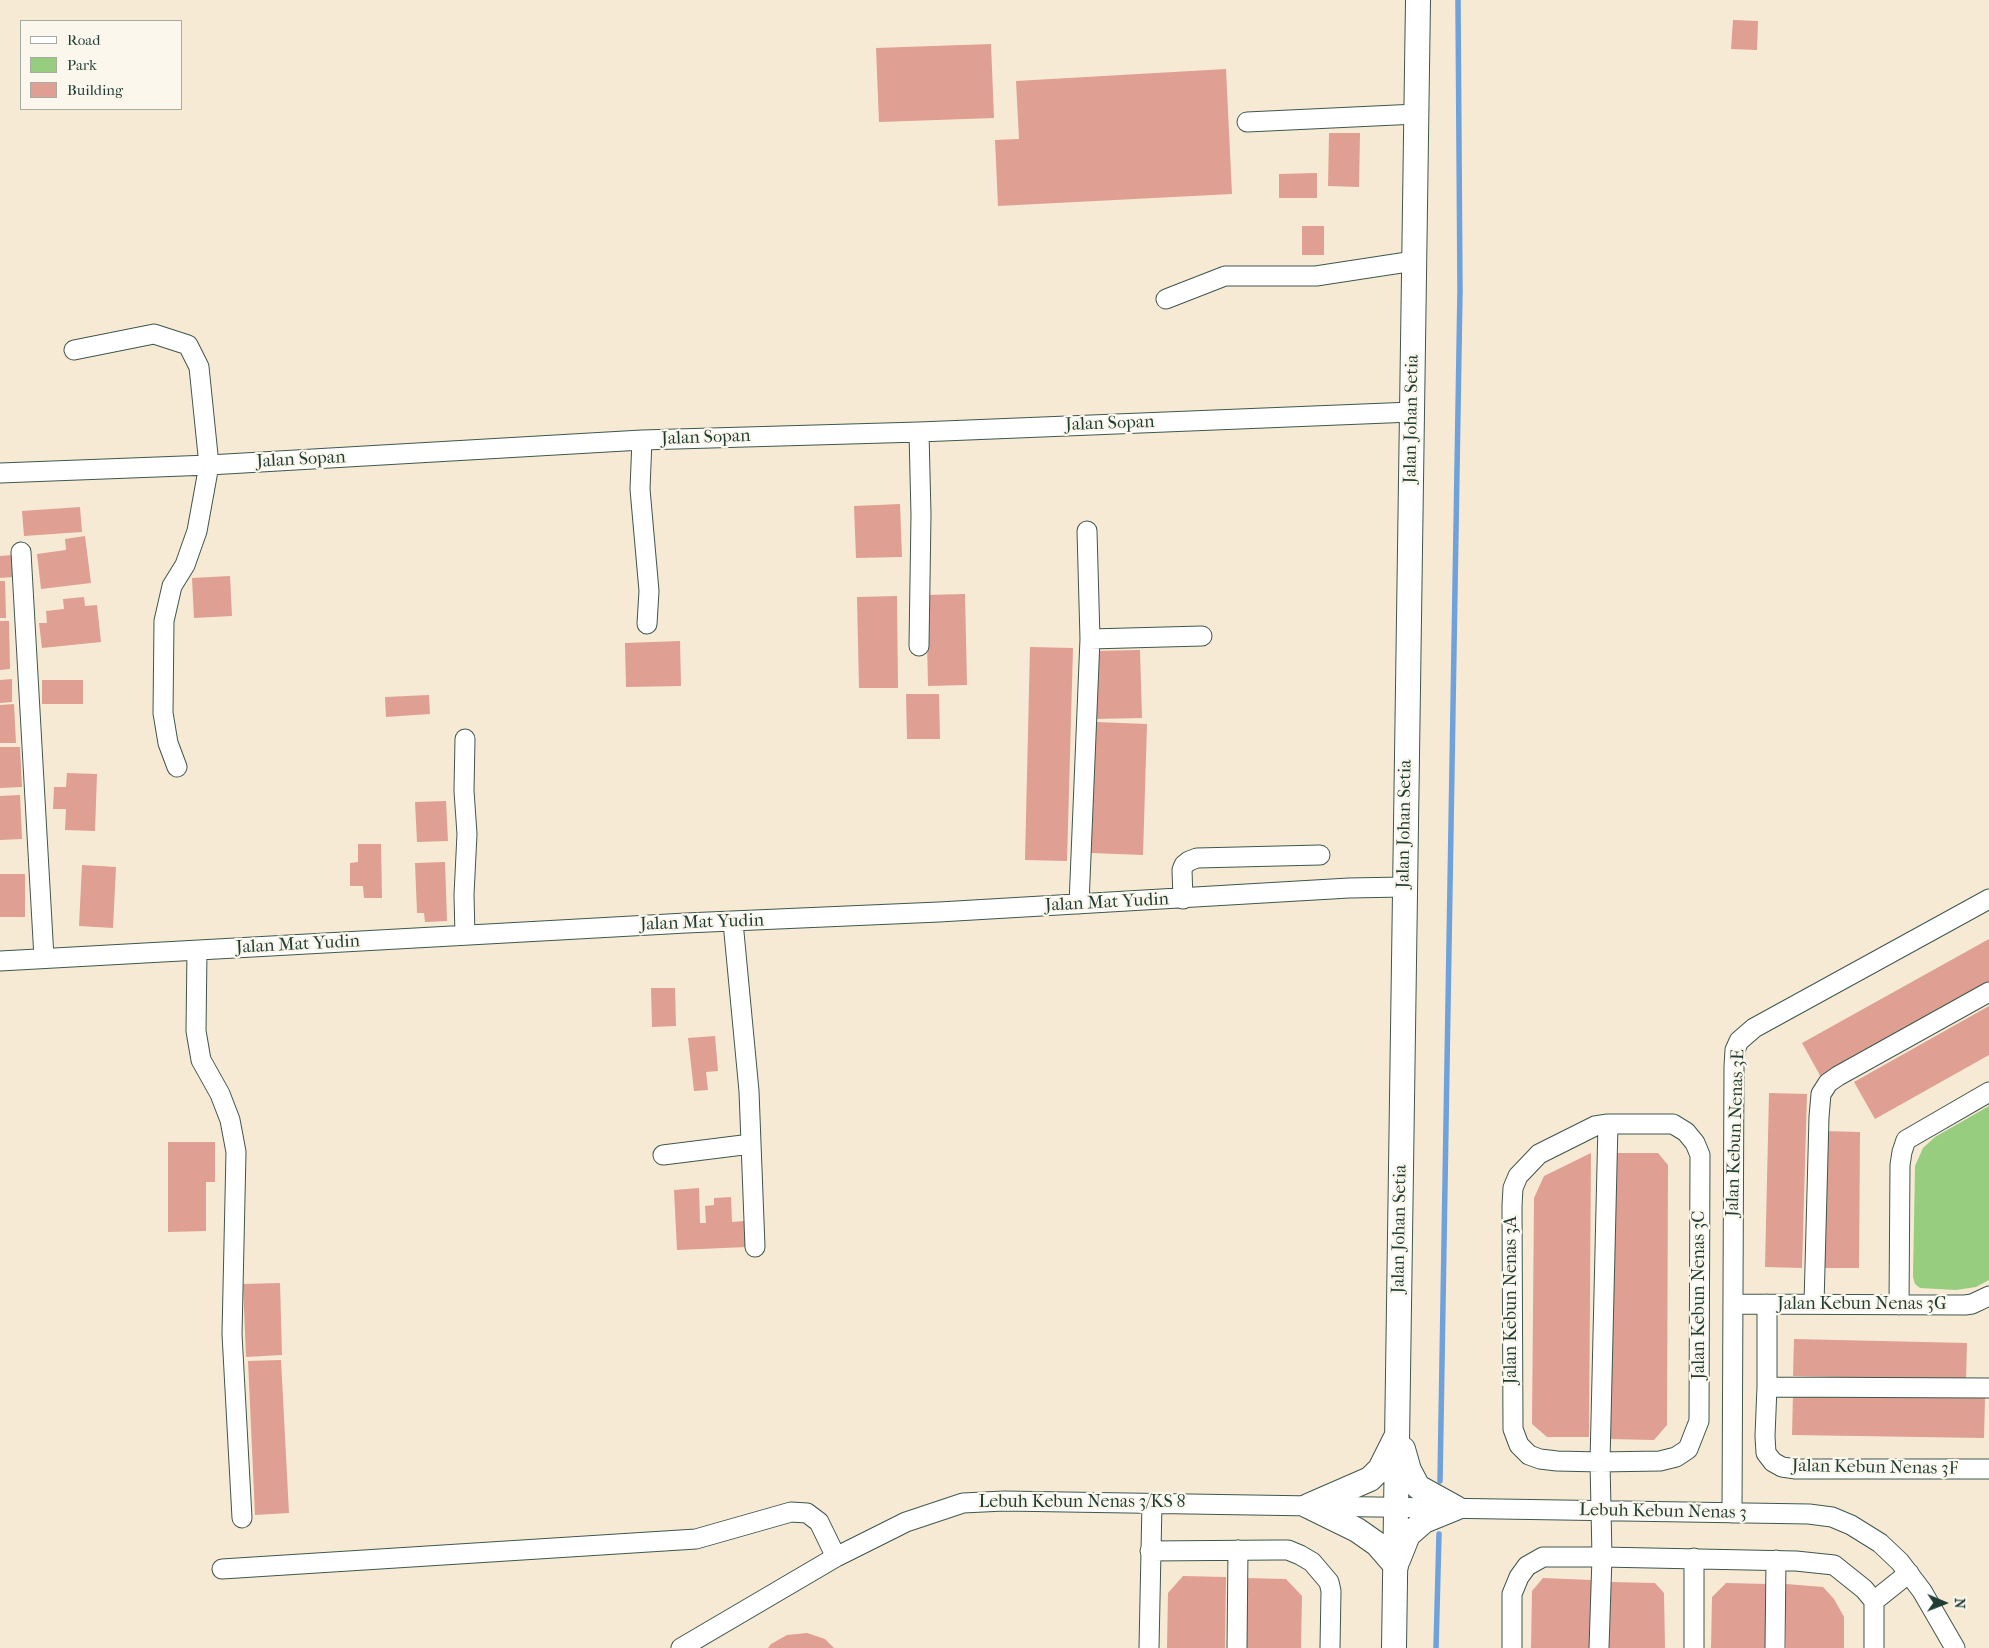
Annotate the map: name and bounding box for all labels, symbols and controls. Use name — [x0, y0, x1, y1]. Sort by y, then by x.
legend — [20, 20, 182, 110]
text: Road — [67, 31, 100, 49]
text: Park — [67, 56, 97, 74]
text: Building — [67, 81, 123, 99]
street label: Jalan Johan Setia — [1400, 354, 1424, 484]
street label: Jalan Sopan — [1065, 412, 1155, 436]
street label: Jalan Sopan — [661, 426, 751, 450]
street label: Jalan Sopan — [256, 447, 346, 473]
street label: Jalan Johan Setia — [1393, 759, 1417, 889]
street label: Jalan Mat Yudin — [1044, 889, 1170, 917]
street label: Jalan Mat Yudin — [640, 910, 764, 936]
street label: Jalan Mat Yudin — [235, 931, 361, 959]
street label: Jalan Kebun Nenas 3E — [1722, 1049, 1750, 1217]
street label: Jalan Johan Setia — [1388, 1164, 1412, 1294]
street label: Jalan Kebun Nenas 3C — [1689, 1211, 1711, 1379]
street label: Jalan Kebun Nenas 3A — [1501, 1216, 1523, 1384]
street label: Jalan Kebun Nenas 3G — [1777, 1294, 1947, 1316]
street label: Jalan Kebun Nenas 3F — [1792, 1456, 1958, 1480]
street label: Lebuh Kebun Nenas 3/KS 8 — [978, 1492, 1186, 1514]
street label: Lebuh Kebun Nenas 3 — [1579, 1500, 1747, 1524]
north arrow — [1919, 1578, 1969, 1628]
text: N — [1951, 1598, 1968, 1609]

